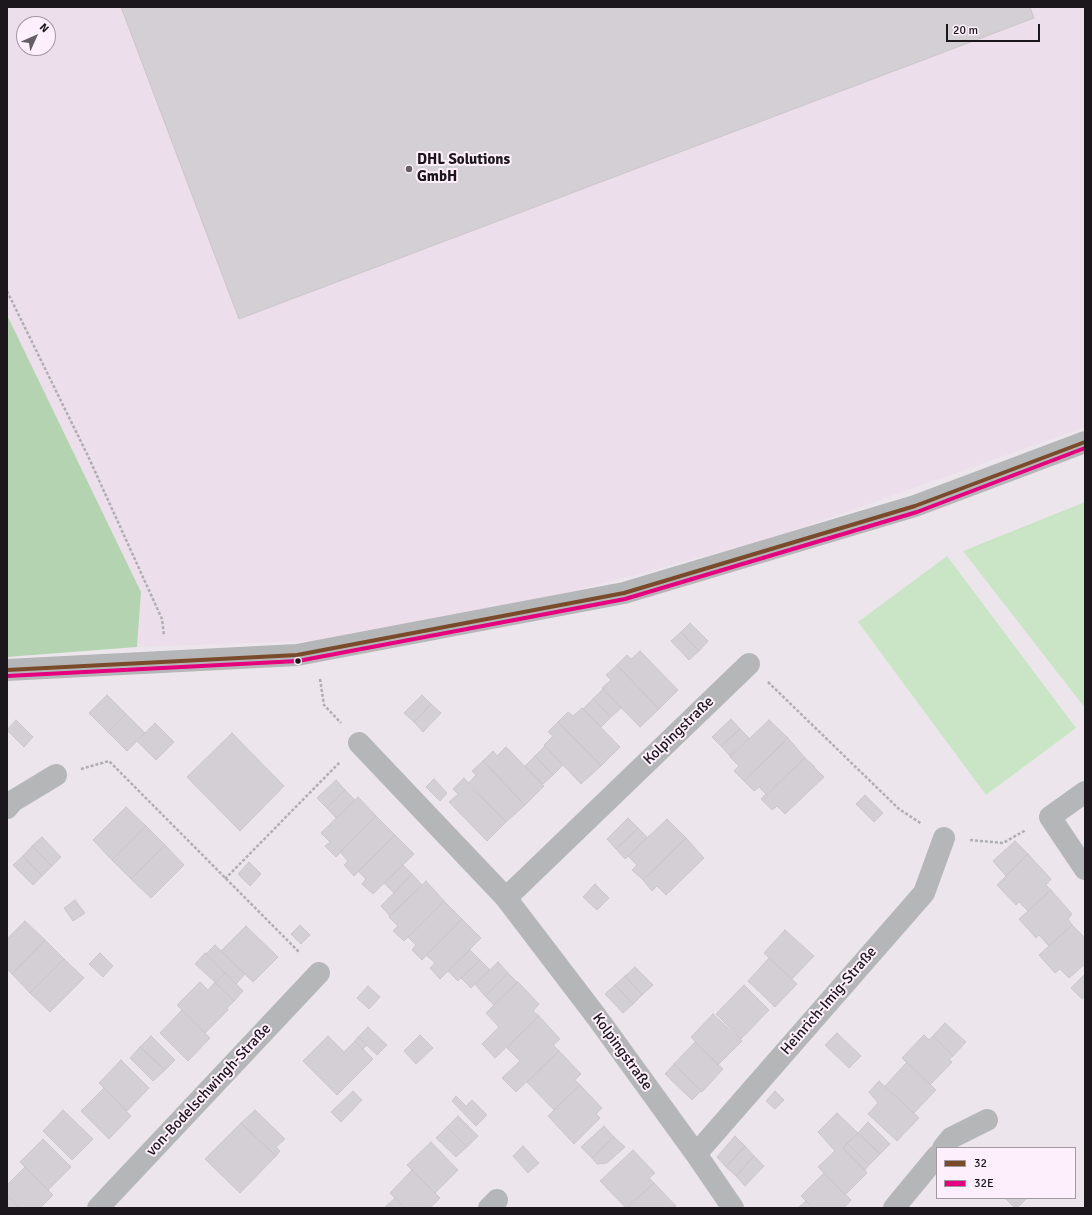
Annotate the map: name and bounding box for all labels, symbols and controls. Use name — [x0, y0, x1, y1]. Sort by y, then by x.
north arrow — [16, 16, 56, 56]
scale bar — [948, 16, 1042, 42]
text: N — [37, 21, 51, 35]
text: 20 m — [953, 23, 978, 38]
place label: DHL Solutions GmbH — [417, 151, 510, 186]
marker: DHL Solutions GmbH — [404, 164, 414, 174]
unlabelled marker — [293, 656, 303, 666]
street label: Kolpingstraße — [640, 693, 718, 769]
street label: Heinrich-Imig-Straße — [777, 943, 881, 1059]
street label: Kolpingstraße — [588, 1010, 656, 1094]
street label: von-Bodelschwingh-Straße — [143, 1020, 275, 1160]
legend — [936, 1147, 1076, 1199]
text: 32 — [974, 1156, 987, 1171]
text: 32E — [974, 1176, 994, 1191]

